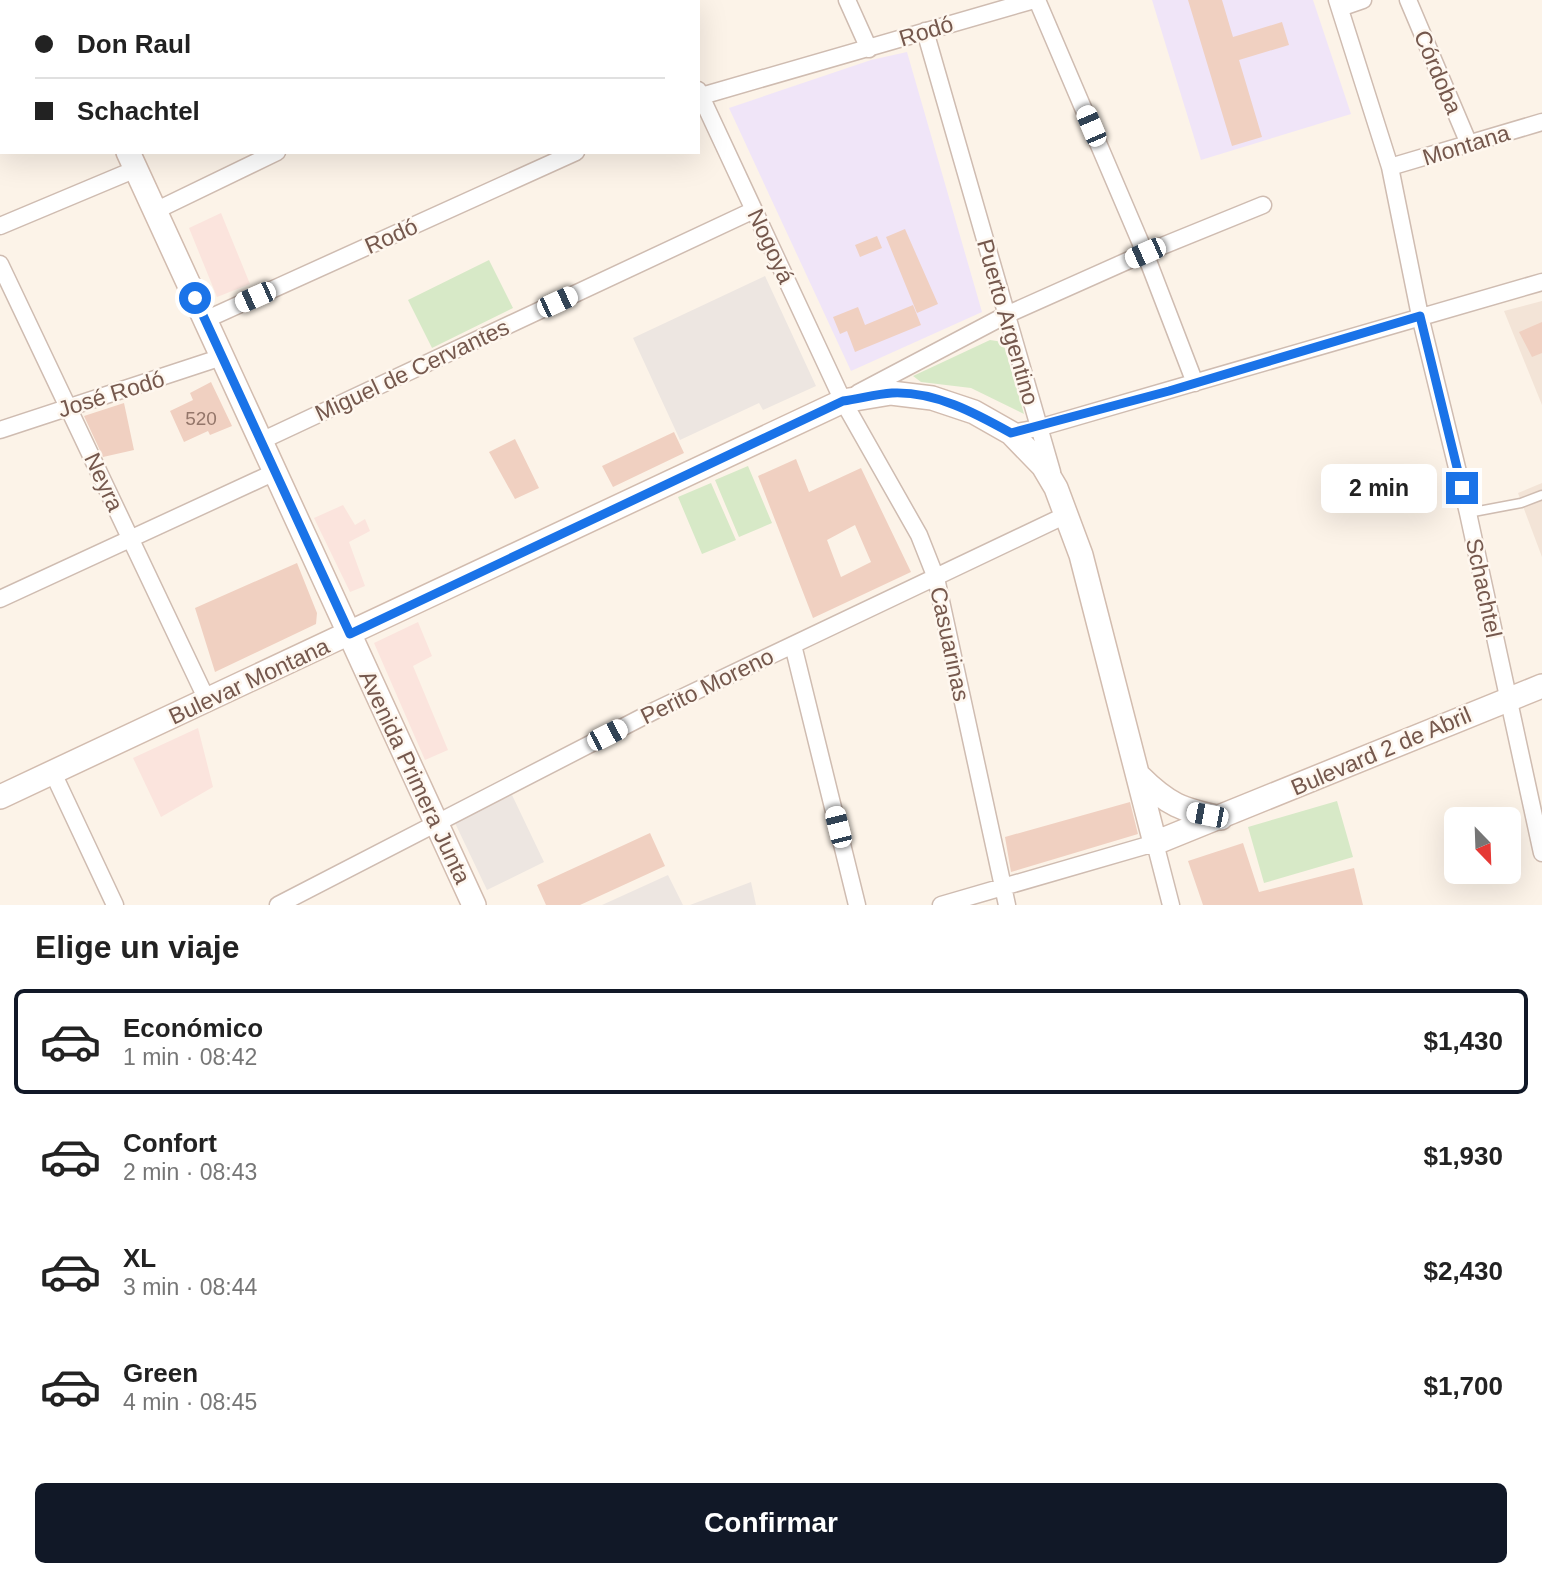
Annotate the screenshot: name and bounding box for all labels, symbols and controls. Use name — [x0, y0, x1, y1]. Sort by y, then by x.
street label: Rodó — [896, 11, 956, 51]
street label: Córdoba — [1409, 26, 1467, 118]
text: Don Raul — [77, 29, 191, 59]
text: Schachtel — [77, 96, 200, 126]
car — [1074, 103, 1109, 149]
street label: Montana — [1419, 119, 1513, 171]
street label: Nogoyá — [742, 205, 800, 288]
street label: Rodó — [361, 213, 421, 259]
car — [1122, 235, 1169, 271]
street label: Puerto Argentino — [972, 236, 1044, 408]
car — [232, 279, 279, 315]
route start — [179, 282, 211, 314]
car — [534, 284, 581, 320]
street label: Miguel de Cervantes — [311, 314, 513, 426]
street label: José Rodó — [55, 365, 167, 423]
house number: 520 — [185, 408, 217, 429]
street label: Neyra — [79, 449, 129, 515]
callout: 2 min — [1322, 463, 1438, 512]
route end — [1446, 472, 1478, 504]
text: 2 min — [1349, 475, 1409, 501]
street label: Schachtel — [1461, 536, 1507, 640]
street label: Casuarinas — [925, 584, 975, 704]
street label: Bulevar Montana — [165, 632, 333, 730]
street label: Perito Moreno — [636, 643, 778, 729]
street label: Avenida Primera Junta — [354, 666, 476, 888]
street label: Bulevard 2 de Abril — [1287, 701, 1475, 801]
car — [584, 716, 631, 754]
car — [1185, 801, 1230, 829]
car — [823, 804, 854, 850]
north arrow — [1444, 807, 1521, 884]
map controls — [1444, 807, 1521, 884]
text: Elige un viaje — [35, 929, 240, 965]
icon: car — [39, 1010, 102, 1073]
text: Económico — [123, 1013, 263, 1043]
text: $1,430 — [1423, 1026, 1503, 1056]
text: 1 min · 08:42 — [123, 1044, 257, 1070]
icon: car — [39, 1125, 102, 1188]
text: Confort — [123, 1128, 217, 1158]
text: $1,930 — [1423, 1141, 1503, 1171]
text: 2 min · 08:43 — [123, 1159, 257, 1185]
icon: car — [39, 1240, 102, 1303]
text: XL — [123, 1243, 156, 1273]
text: $2,430 — [1423, 1256, 1503, 1286]
text: 3 min · 08:44 — [123, 1274, 257, 1300]
icon: car — [39, 1355, 102, 1418]
text: Green — [123, 1358, 198, 1388]
text: $1,700 — [1423, 1371, 1503, 1401]
text: 4 min · 08:45 — [123, 1389, 257, 1415]
button: Confirmar — [35, 1483, 1507, 1563]

